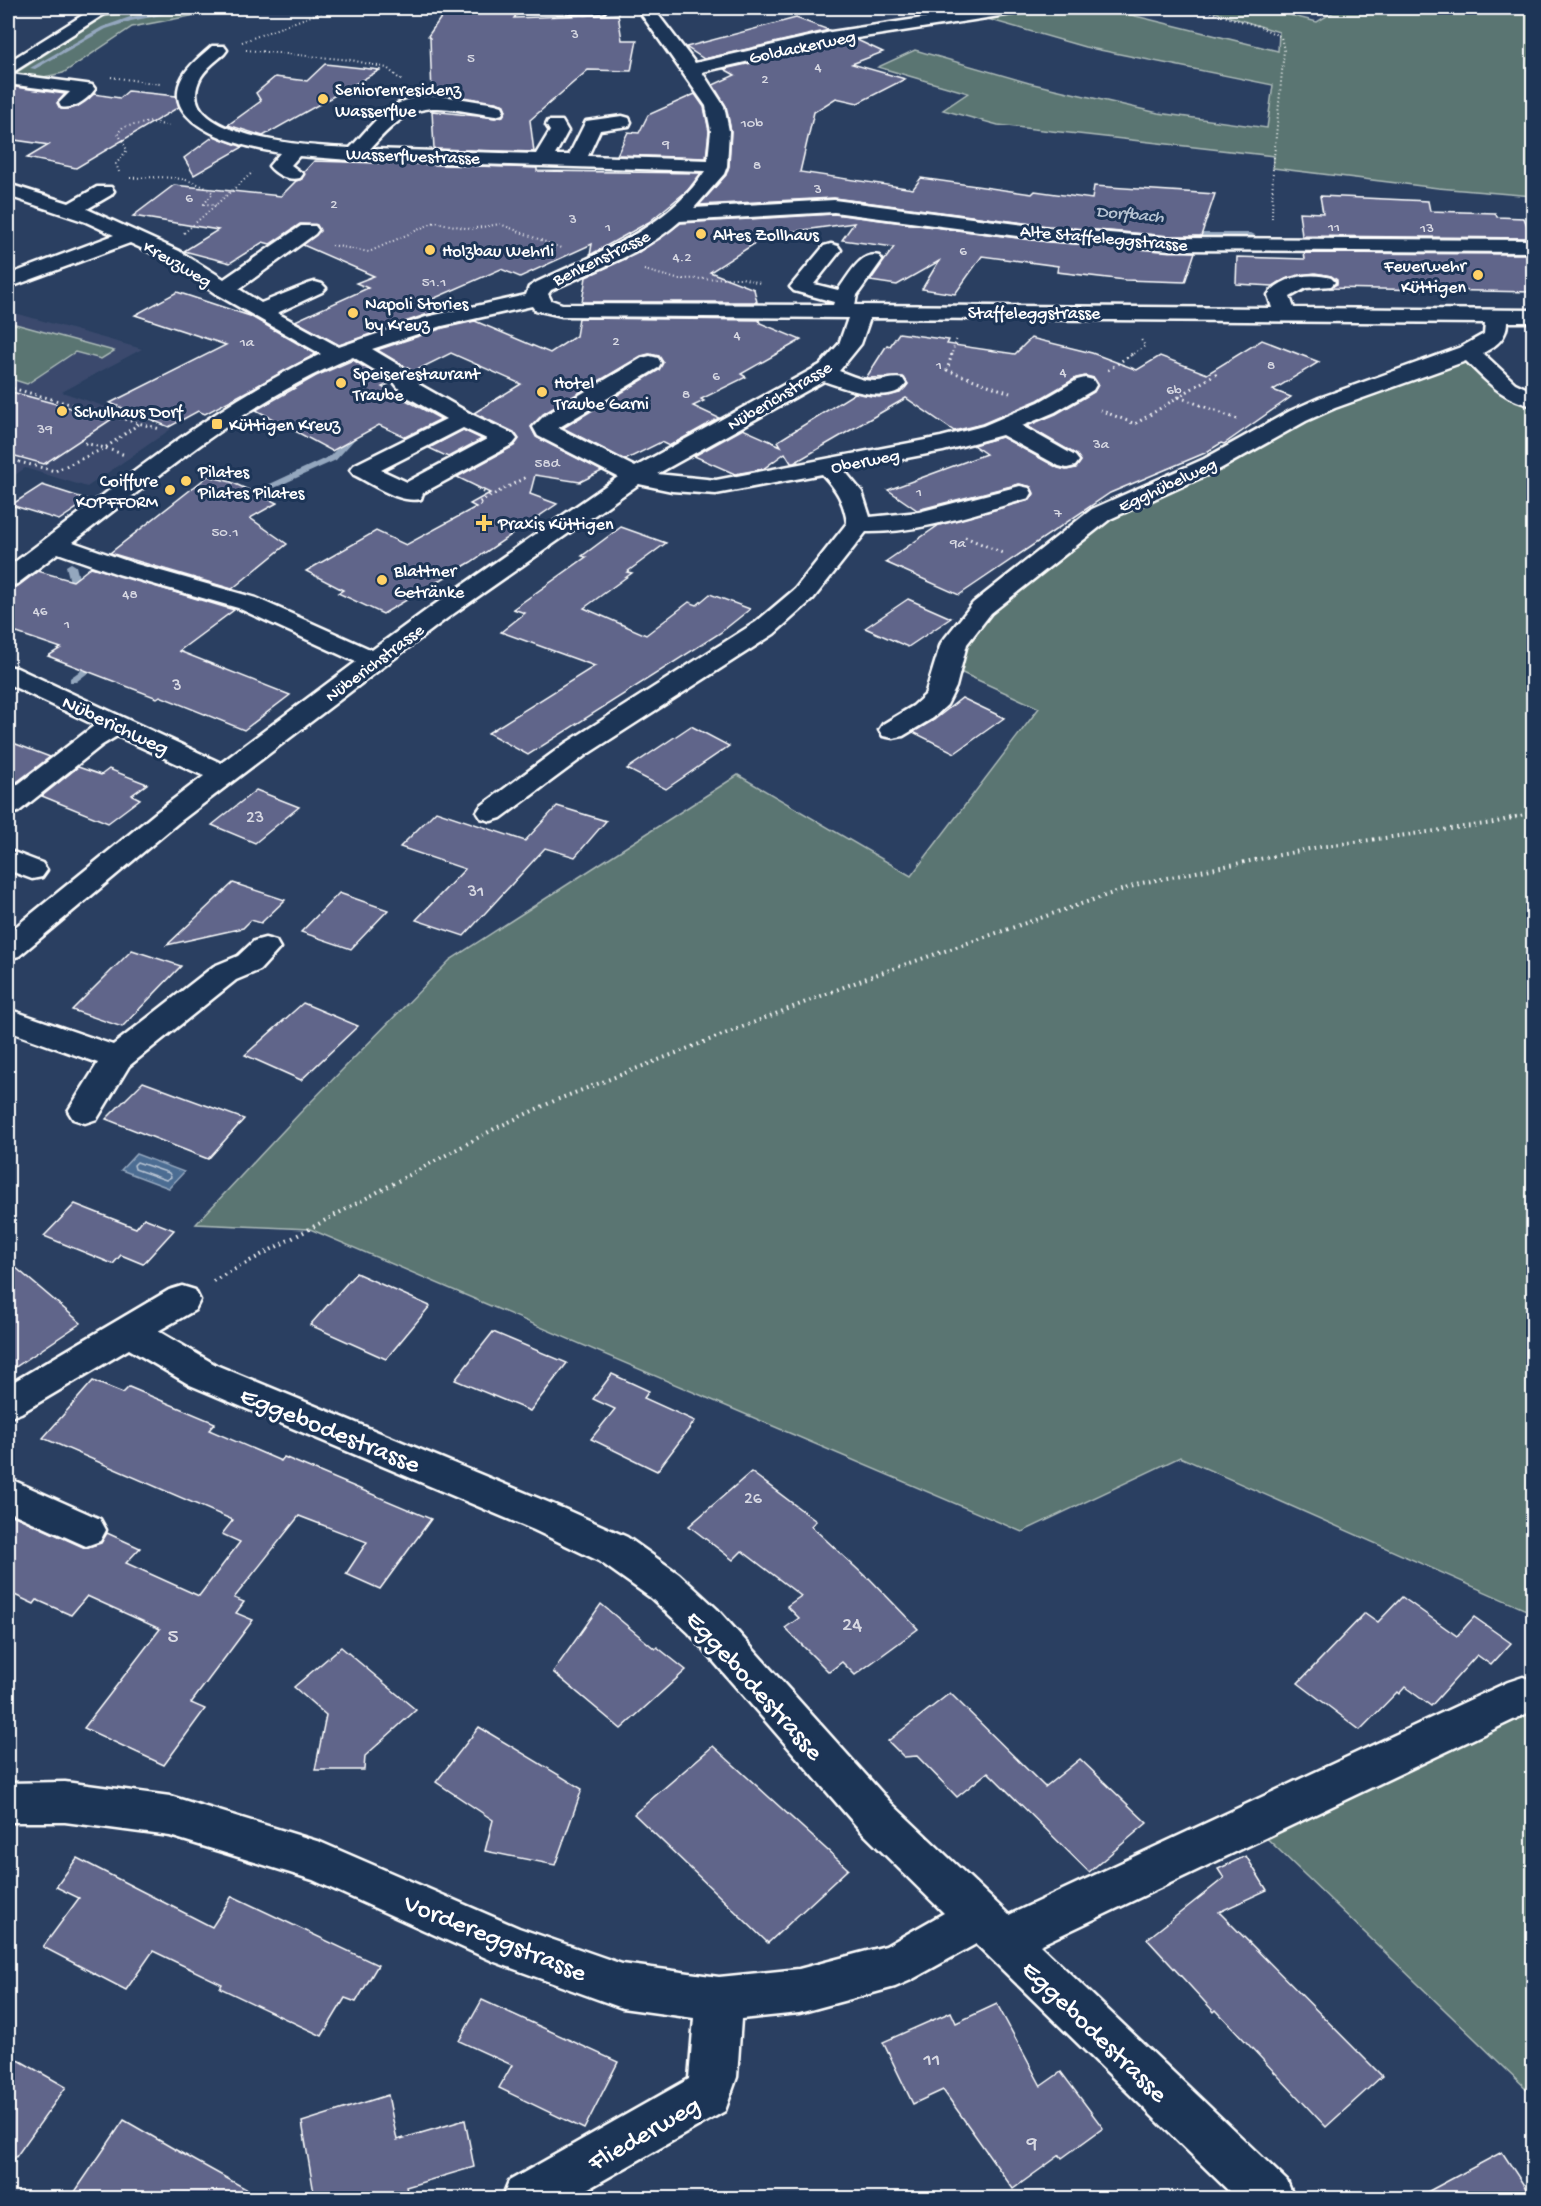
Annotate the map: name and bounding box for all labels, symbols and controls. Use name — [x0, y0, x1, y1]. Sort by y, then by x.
house number: 3 — [570, 26, 579, 44]
street label: Goldackerweg — [747, 27, 858, 70]
house number: 5 — [467, 50, 475, 68]
house number: 4 — [814, 59, 822, 77]
house number: 2 — [761, 71, 769, 89]
place label: Seniorenresidenz Wasserflue — [335, 81, 462, 123]
marker: Seniorenresidenz Wasserflue — [316, 92, 330, 106]
house number: 10b — [740, 115, 763, 133]
house number: 9 — [661, 136, 670, 154]
street label: Wasserfluestrasse — [345, 145, 481, 170]
house number: 8 — [753, 157, 761, 175]
house number: 3 — [813, 181, 822, 199]
house number: 6 — [185, 190, 193, 208]
house number: 2 — [330, 196, 338, 214]
water label: Dorfbach — [1095, 202, 1165, 229]
house number: 3 — [568, 211, 577, 229]
house number: 1 — [604, 219, 611, 237]
house number: 11 — [1327, 219, 1340, 237]
house number: 13 — [1419, 220, 1434, 238]
street label: Alte Staffeleggstrasse — [1019, 222, 1189, 257]
street label: Benkenstrasse — [549, 226, 655, 292]
place label: Altes Zollhaus — [713, 226, 820, 247]
marker: Altes Zollhaus — [694, 227, 708, 241]
street label: Kreuzweg — [139, 237, 215, 293]
place label: Holzbau Wehrli — [442, 242, 554, 263]
marker: Holzbau Wehrli — [423, 243, 437, 257]
house number: 6 — [959, 243, 967, 261]
house number: 4.2 — [672, 249, 692, 267]
place label: Feuerwehr Küttigen — [1383, 257, 1468, 299]
marker: Feuerwehr Küttigen — [1471, 268, 1485, 282]
house number: 51.1 — [422, 274, 446, 292]
place label: Napoli Stories by Kreuz — [365, 295, 470, 337]
street label: Staffeleggstrasse — [968, 304, 1101, 325]
marker: Napoli Stories by Kreuz — [346, 306, 360, 320]
house number: 4 — [733, 327, 741, 345]
house number: 2 — [612, 333, 620, 351]
house number: 1a — [239, 334, 255, 352]
street label: Nüberichstrasse — [724, 357, 837, 437]
house number: 1 — [935, 357, 942, 375]
house number: 8 — [1267, 357, 1275, 375]
house number: 4 — [1059, 364, 1067, 382]
place label: Speiserestaurant Traube — [352, 365, 481, 407]
house number: 6 — [712, 368, 720, 386]
place label: Hotel Traube Garni — [553, 374, 649, 416]
marker: Speiserestaurant Traube — [334, 376, 348, 390]
house number: 6b — [1166, 382, 1182, 400]
marker: Hotel Traube Garni — [535, 385, 549, 399]
house number: 8 — [682, 386, 690, 404]
place label: Schulhaus Dorf — [74, 403, 184, 424]
marker: Schulhaus Dorf — [55, 404, 69, 418]
place label: Küttigen Kreuz — [229, 416, 341, 437]
marker: Küttigen Kreuz — [210, 417, 224, 431]
house number: 39 — [36, 421, 53, 439]
house number: 3a — [1092, 436, 1110, 454]
street label: Oberweg — [829, 446, 902, 479]
street label: Egghübelweg — [1116, 454, 1221, 518]
house number: 58d — [535, 455, 561, 473]
place label: Pilates Pilates Pilates — [197, 463, 306, 505]
place label: Coiffure KOPFFORM — [76, 472, 159, 514]
marker: Pilates Pilates Pilates — [179, 474, 193, 488]
marker: Coiffure KOPFFORM — [163, 483, 177, 497]
house number: 1 — [915, 484, 922, 502]
house number: 7 — [1053, 505, 1063, 523]
marker: Praxis Küttigen — [475, 514, 493, 532]
place label: Praxis Küttigen — [497, 515, 614, 536]
house number: 50.1 — [211, 524, 239, 542]
house number: 9a — [949, 535, 967, 553]
place label: Blattner Getränke — [393, 562, 465, 604]
marker: Blattner Getränke — [375, 573, 389, 587]
house number: 48 — [122, 586, 138, 604]
house number: 46 — [33, 603, 48, 621]
house number: 1 — [63, 616, 70, 634]
street label: Nüberichstrasse — [322, 620, 429, 708]
house number: 3 — [171, 676, 182, 697]
street label: Nüberichweg — [57, 692, 172, 763]
house number: 23 — [246, 808, 264, 829]
house number: 31 — [467, 882, 484, 903]
street label: Eggebodestrasse — [235, 1382, 424, 1483]
house number: 26 — [744, 1489, 763, 1510]
street label: Eggebodestrasse — [677, 1605, 829, 1769]
house number: 24 — [842, 1614, 862, 1639]
house number: 5 — [167, 1626, 179, 1651]
street label: Vordereggstrasse — [397, 1889, 591, 1991]
street label: Eggebodestrasse — [1013, 1956, 1173, 2111]
house number: 11 — [923, 2049, 940, 2074]
street label: Fliederweg — [583, 2091, 707, 2181]
house number: 9 — [1026, 2133, 1038, 2158]

